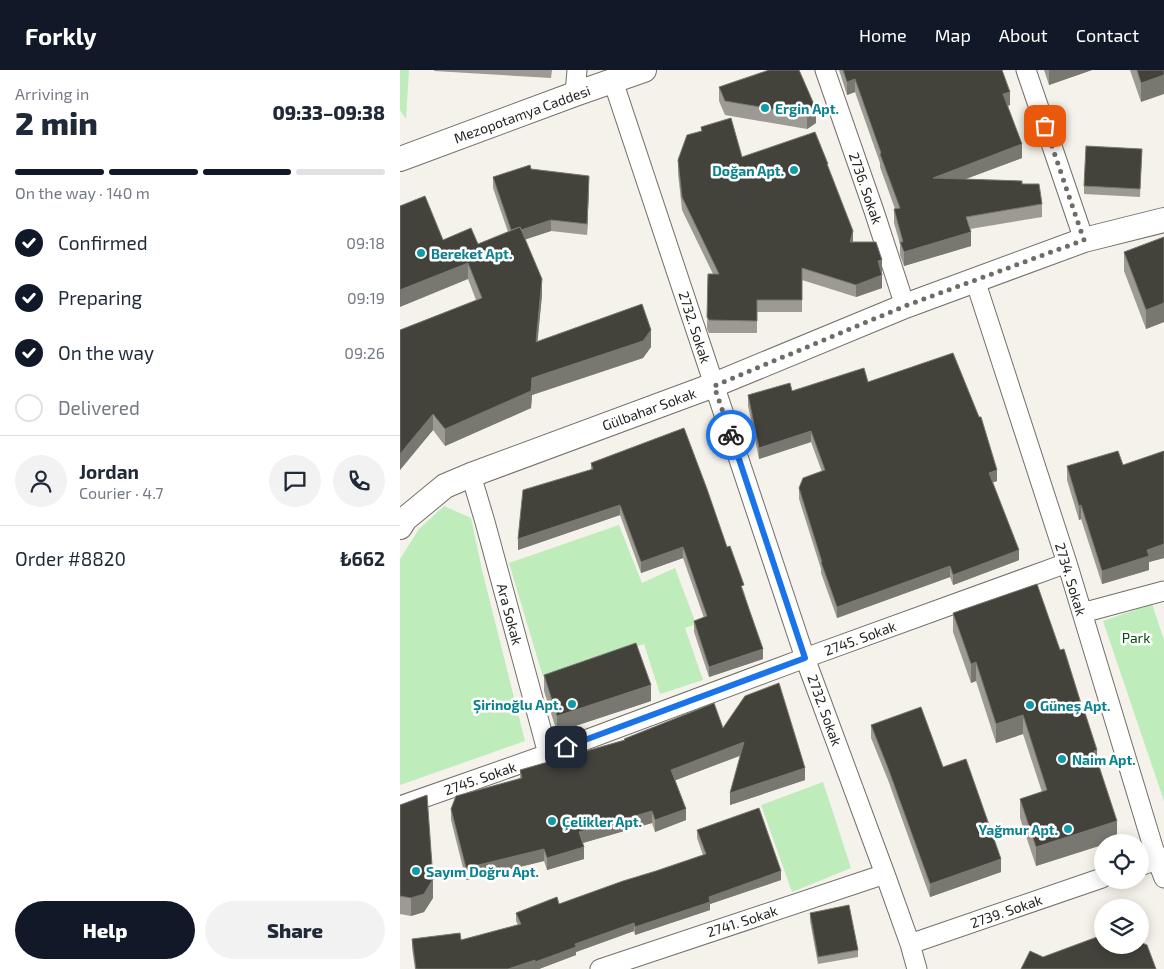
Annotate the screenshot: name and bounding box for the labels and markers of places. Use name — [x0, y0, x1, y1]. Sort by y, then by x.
place label: Ergin Apt. — [775, 100, 839, 117]
marker: Ergin Apt. — [759, 102, 771, 114]
pin — [1024, 105, 1066, 147]
place label: Doğan Apt. — [712, 162, 784, 179]
marker: Doğan Apt. — [788, 164, 800, 176]
place label: Bereket Apt. — [431, 245, 512, 262]
marker: Bereket Apt. — [415, 247, 427, 259]
place label: Şirinoğlu Apt. — [473, 696, 562, 714]
place label: Güneş Apt. — [1040, 697, 1111, 715]
marker: Şirinoğlu Apt. — [566, 698, 578, 710]
marker: Güneş Apt. — [1024, 699, 1036, 711]
pin — [545, 726, 587, 768]
place label: Naim Apt. — [1072, 751, 1136, 768]
marker: Naim Apt. — [1056, 753, 1068, 765]
place label: Çelikler Apt. — [562, 813, 642, 831]
marker: Çelikler Apt. — [546, 815, 558, 827]
place label: Yağmur Apt. — [978, 821, 1058, 838]
marker: Yağmur Apt. — [1062, 823, 1074, 835]
place label: Sayım Doğru Apt. — [426, 863, 539, 880]
marker: Sayım Doğru Apt. — [410, 865, 422, 877]

